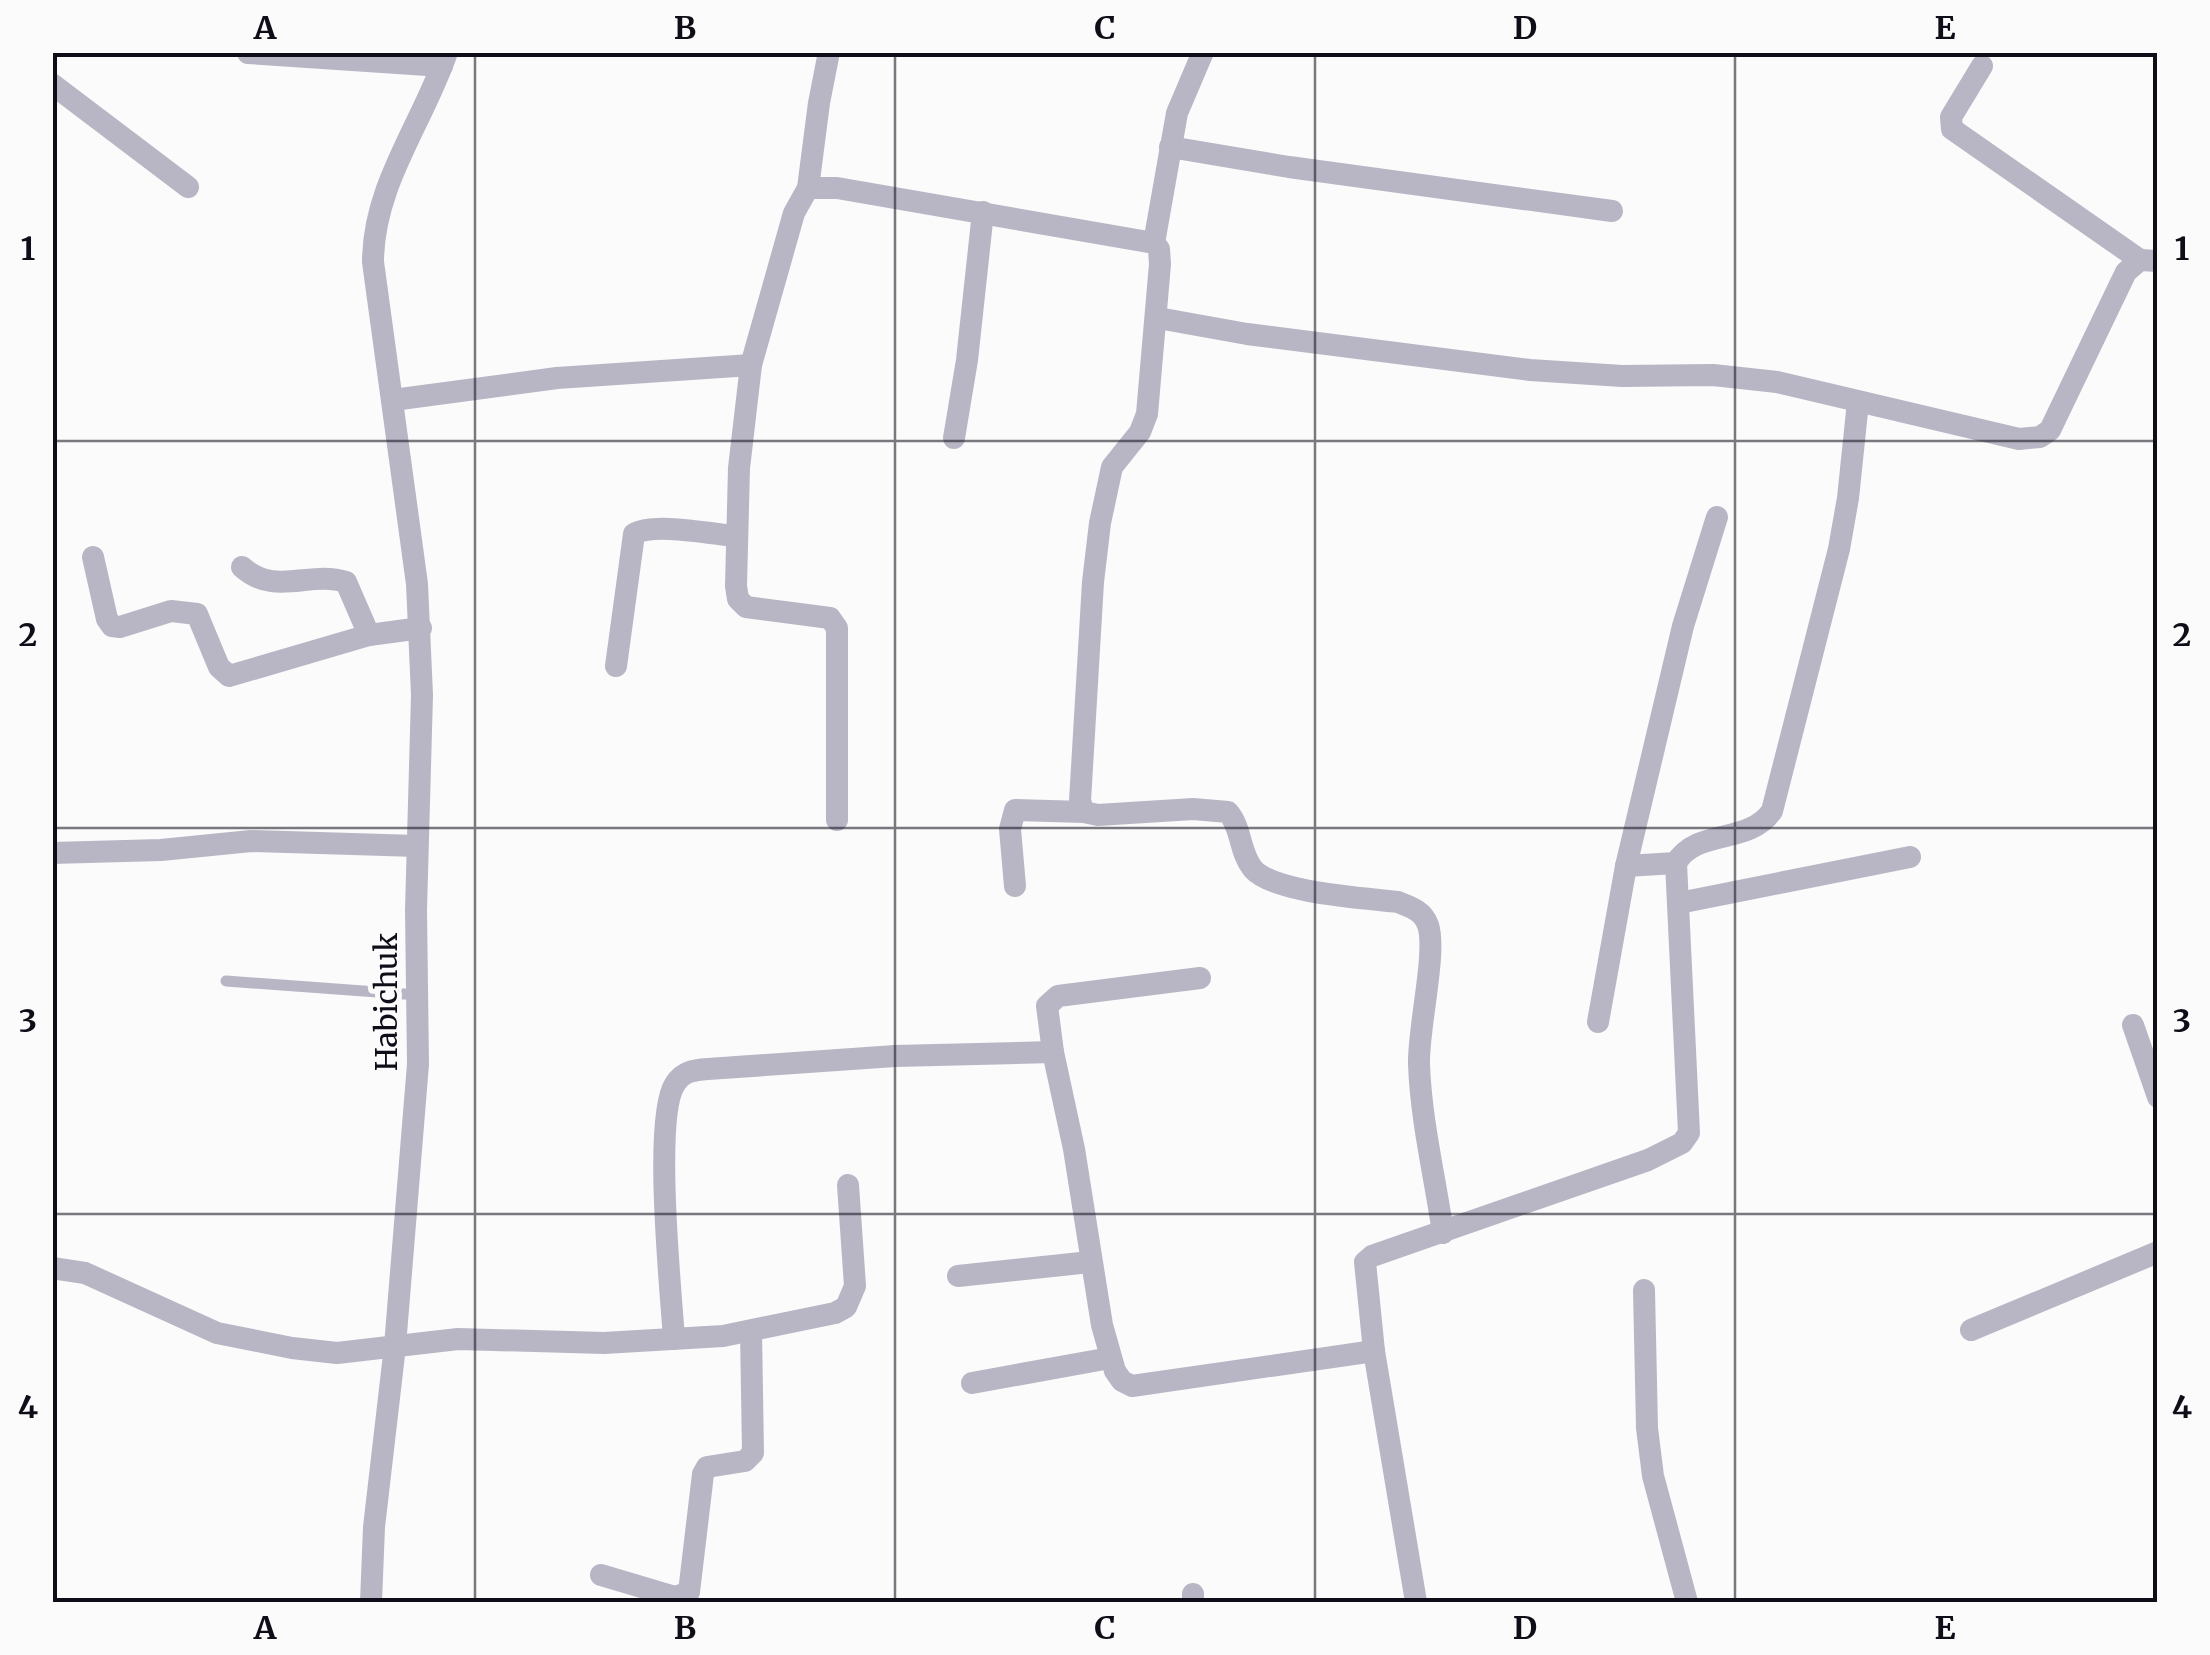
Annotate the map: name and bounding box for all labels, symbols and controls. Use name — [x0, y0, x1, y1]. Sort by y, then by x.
text: A — [253, 8, 278, 48]
text: B — [674, 8, 696, 48]
text: C — [1094, 8, 1116, 48]
text: D — [1513, 8, 1537, 48]
text: E — [1935, 8, 1956, 48]
text: 1 — [21, 229, 36, 269]
text: 1 — [2175, 229, 2190, 269]
text: 2 — [19, 615, 37, 655]
text: 2 — [2173, 615, 2191, 655]
street label: Habichuk — [367, 933, 405, 1071]
text: 3 — [19, 1001, 37, 1041]
text: 3 — [2173, 1001, 2191, 1041]
text: 4 — [18, 1387, 38, 1427]
text: 4 — [2172, 1387, 2192, 1427]
text: A — [253, 1608, 278, 1648]
text: B — [674, 1608, 696, 1648]
text: C — [1094, 1608, 1116, 1648]
text: D — [1513, 1608, 1537, 1648]
text: E — [1935, 1608, 1956, 1648]

